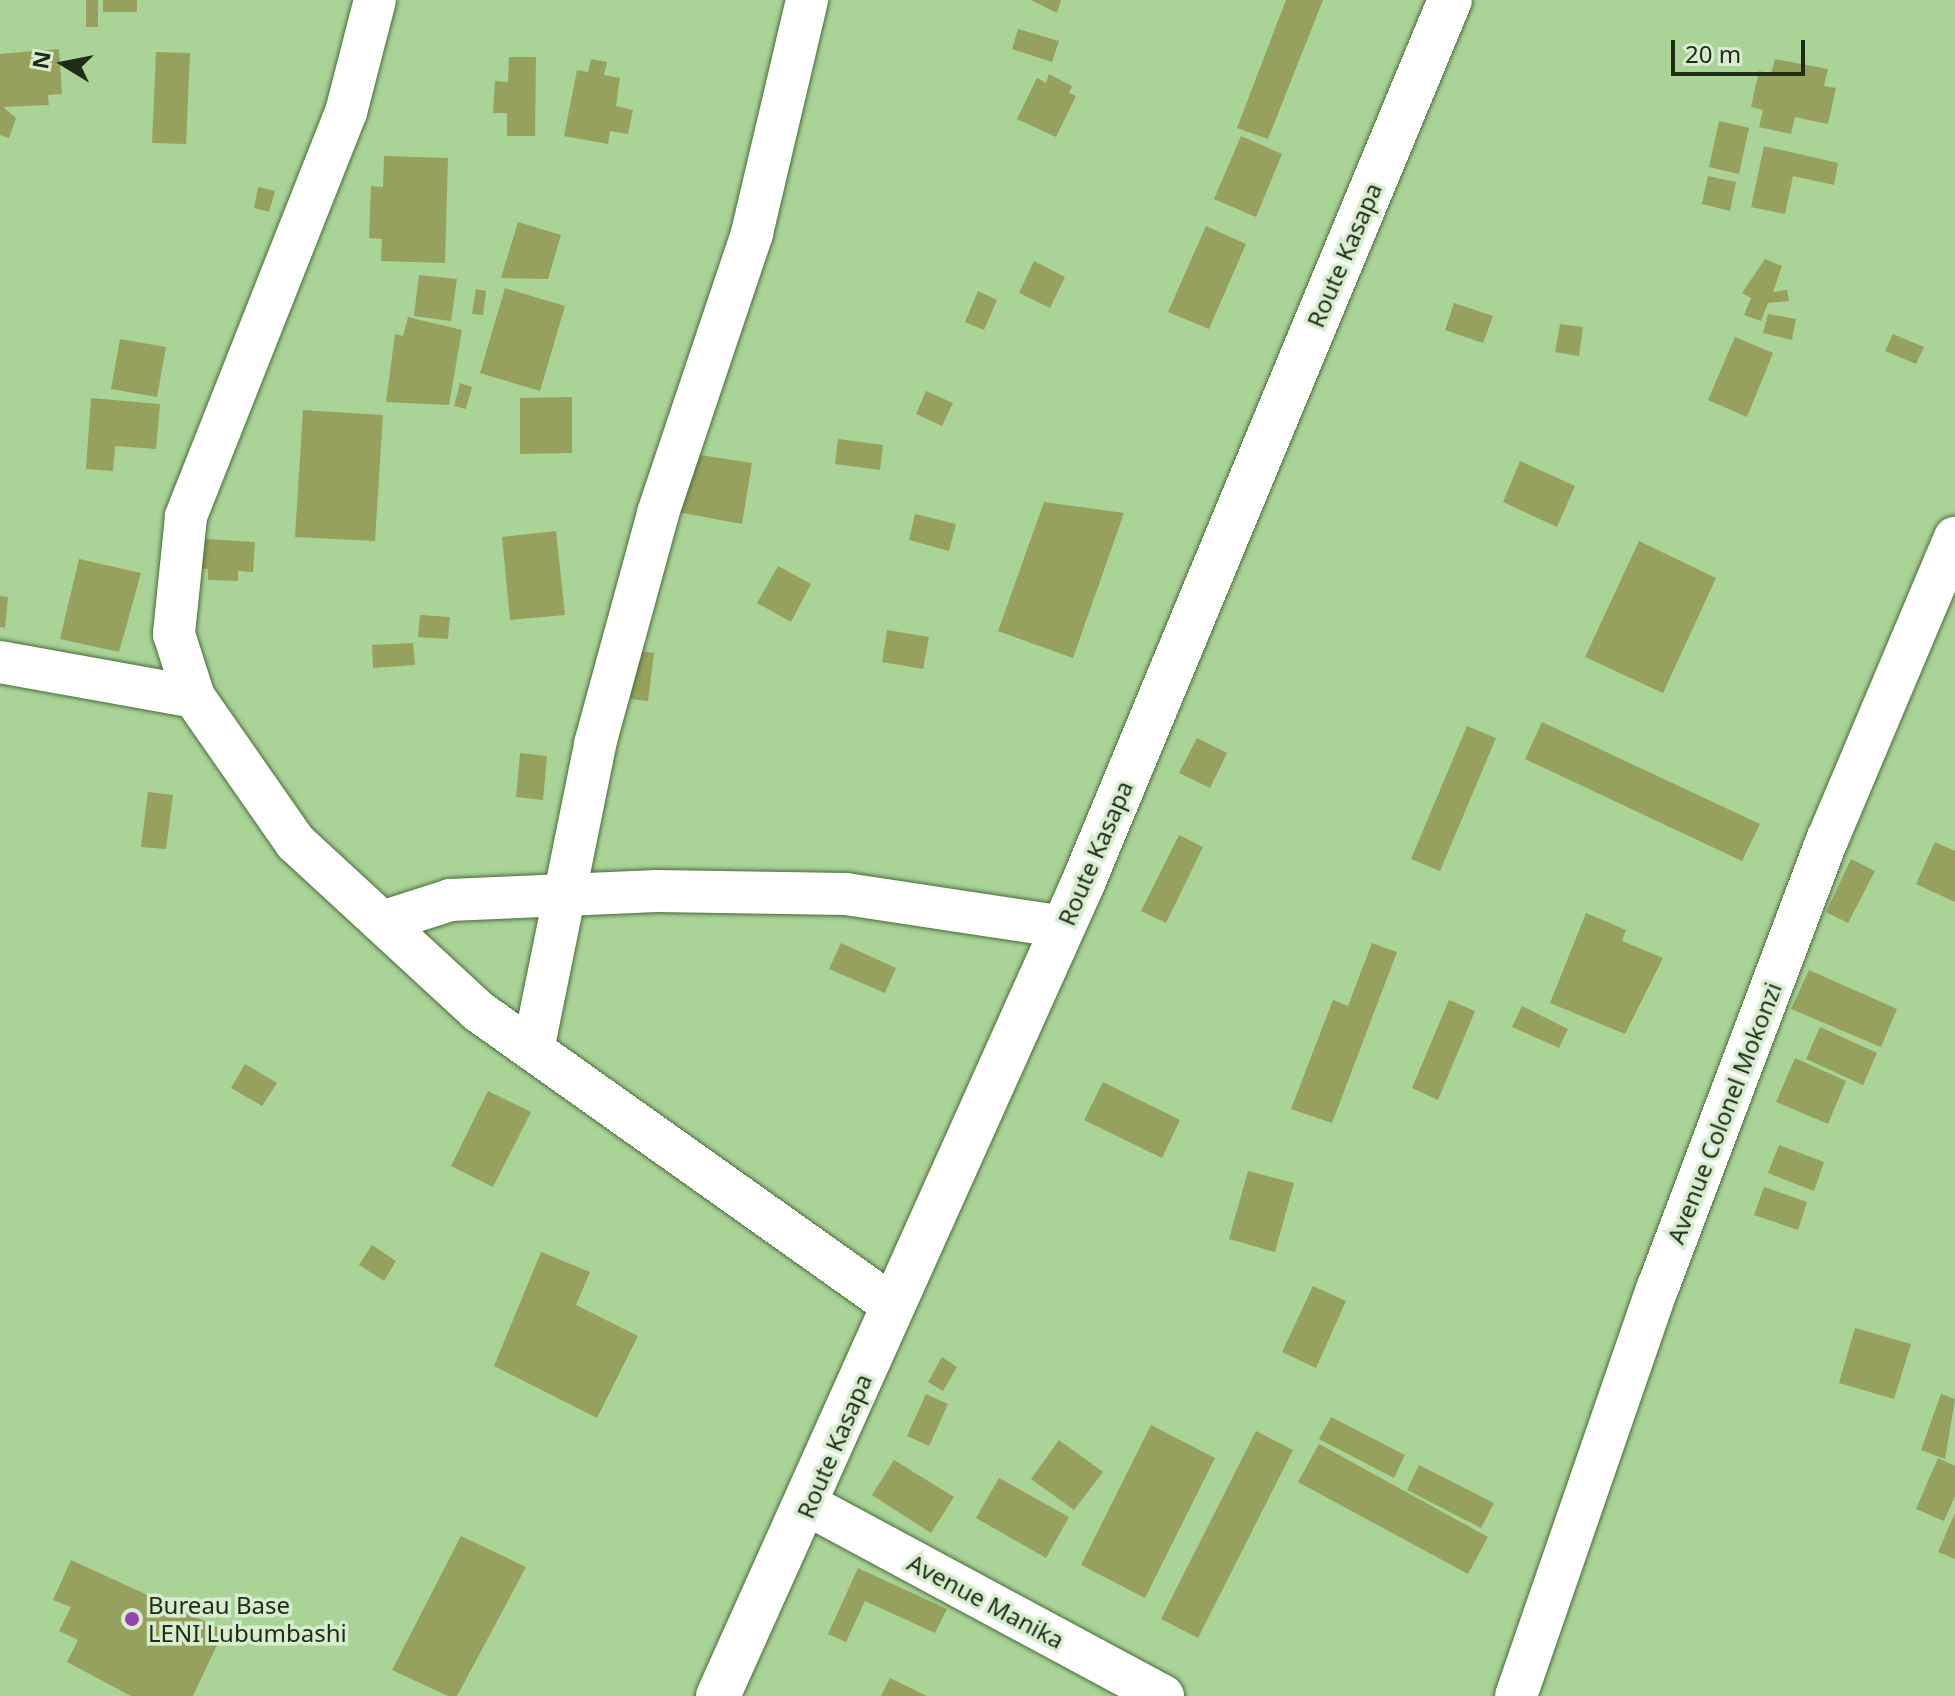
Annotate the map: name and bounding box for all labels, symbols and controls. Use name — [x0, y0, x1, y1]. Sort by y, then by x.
north arrow — [24, 24, 104, 104]
scale bar — [1675, 24, 1809, 74]
text: 20 m — [1685, 37, 1741, 70]
text: N — [24, 48, 57, 71]
street label: Route Kasapa — [1301, 178, 1387, 332]
street label: Route Kasapa — [1052, 776, 1138, 930]
street label: Avenue Colonel Mokonzi — [1661, 978, 1787, 1248]
street label: Route Kasapa — [791, 1369, 877, 1523]
street label: Avenue Manika — [903, 1548, 1069, 1654]
place label: Bureau Base LENI Lubumbashi — [148, 1591, 347, 1647]
marker: Bureau Base LENI Lubumbashi — [123, 1610, 141, 1628]

